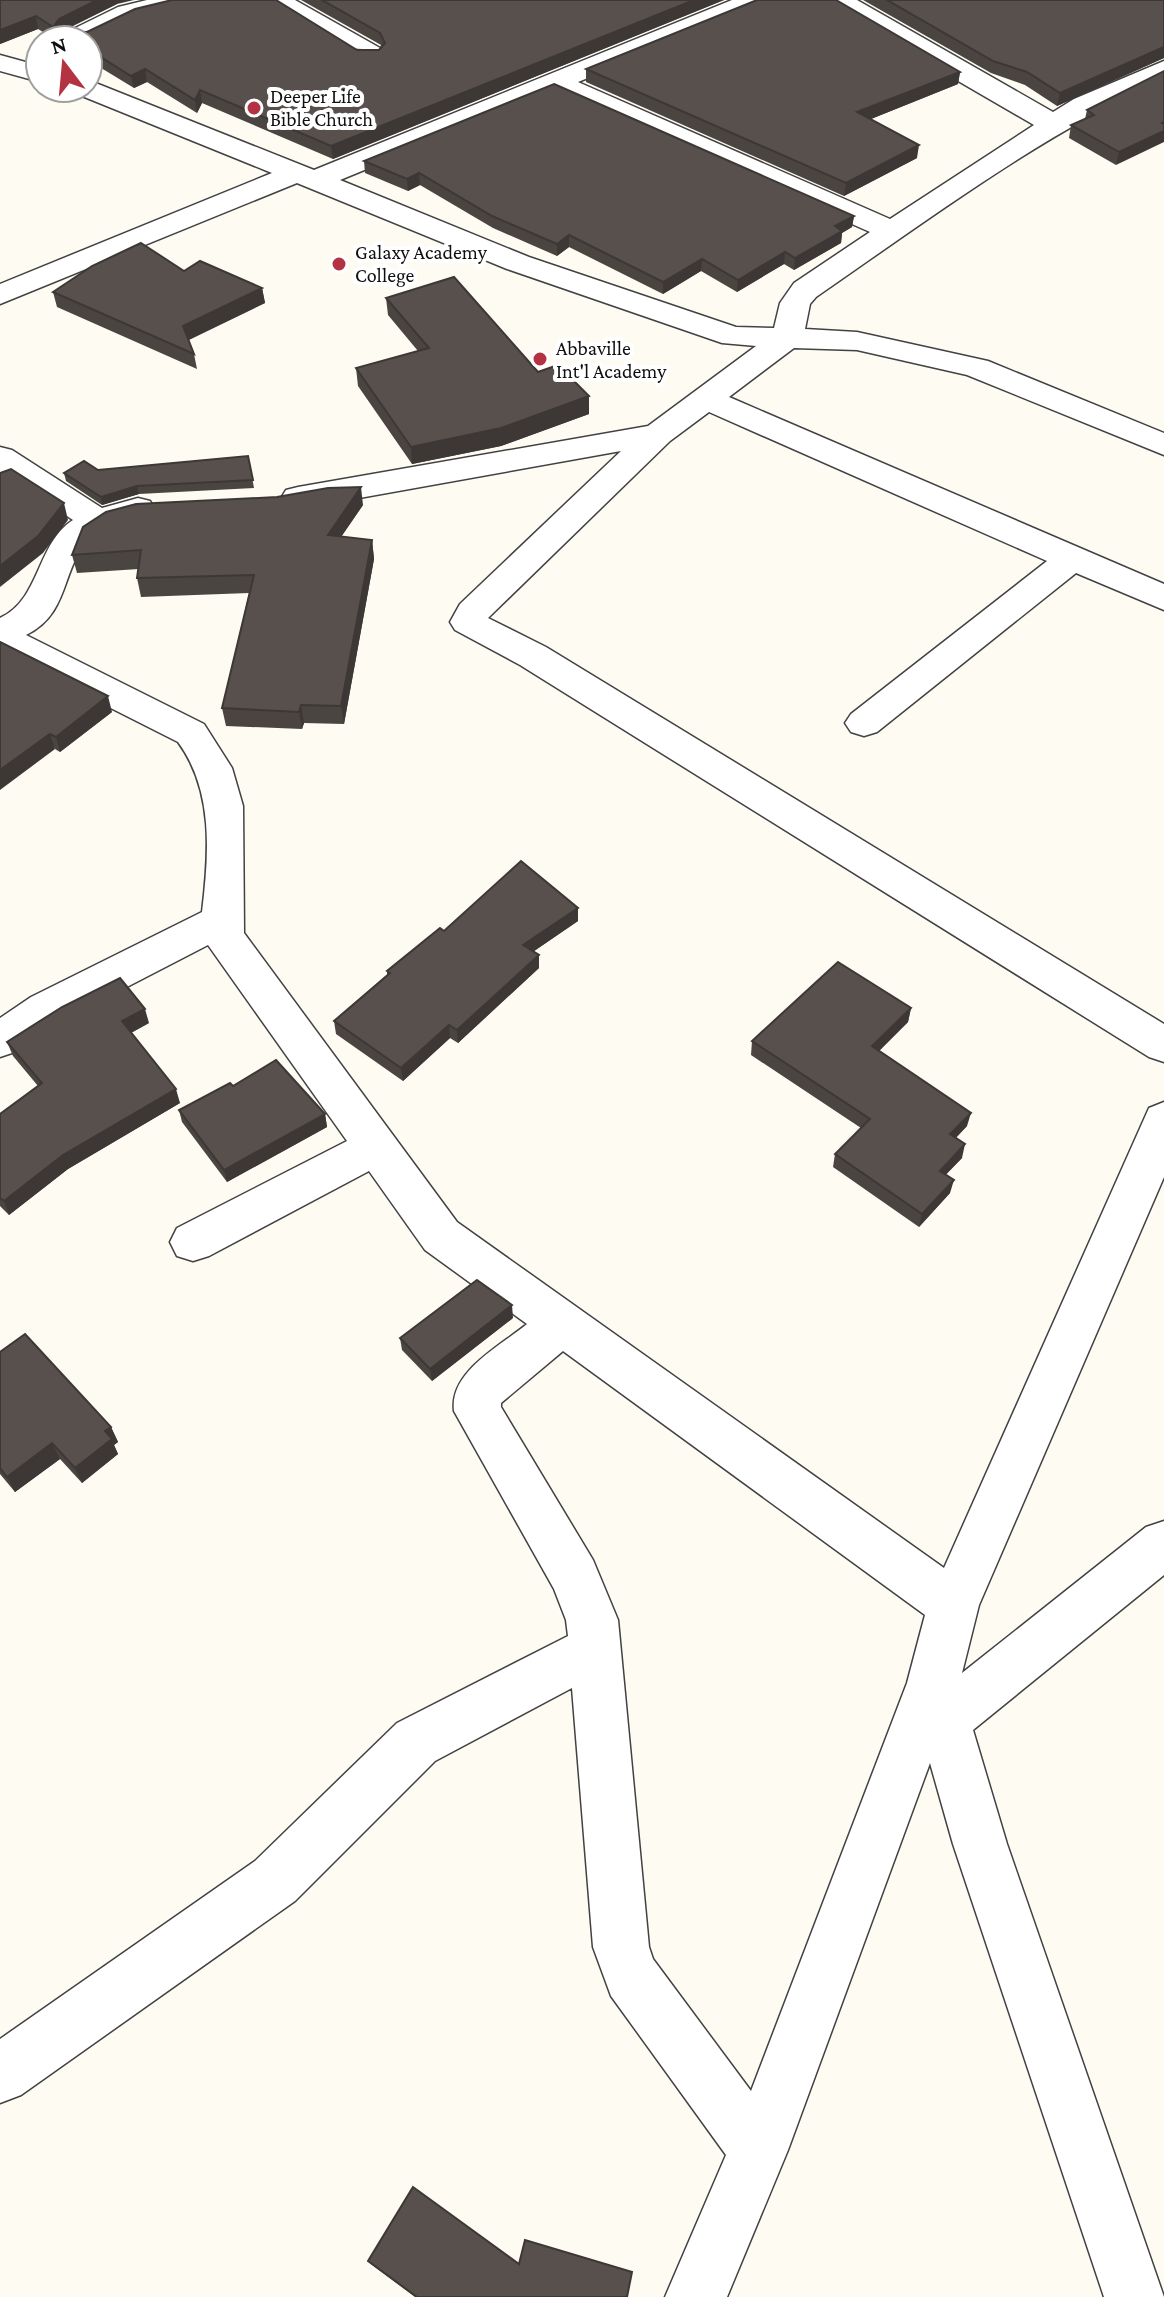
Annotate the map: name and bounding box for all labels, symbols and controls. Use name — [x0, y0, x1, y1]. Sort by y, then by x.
north arrow — [24, 24, 104, 104]
text: N — [48, 31, 69, 59]
place label: Deeper Life Bible Church — [270, 85, 373, 130]
marker: Deeper Life Bible Church — [245, 99, 263, 117]
place label: Galaxy Academy College — [355, 241, 488, 287]
marker: Galaxy Academy College — [330, 255, 348, 273]
place label: Abbaville Int'l Academy — [556, 337, 667, 383]
marker: Abbaville Int'l Academy — [531, 350, 549, 368]

